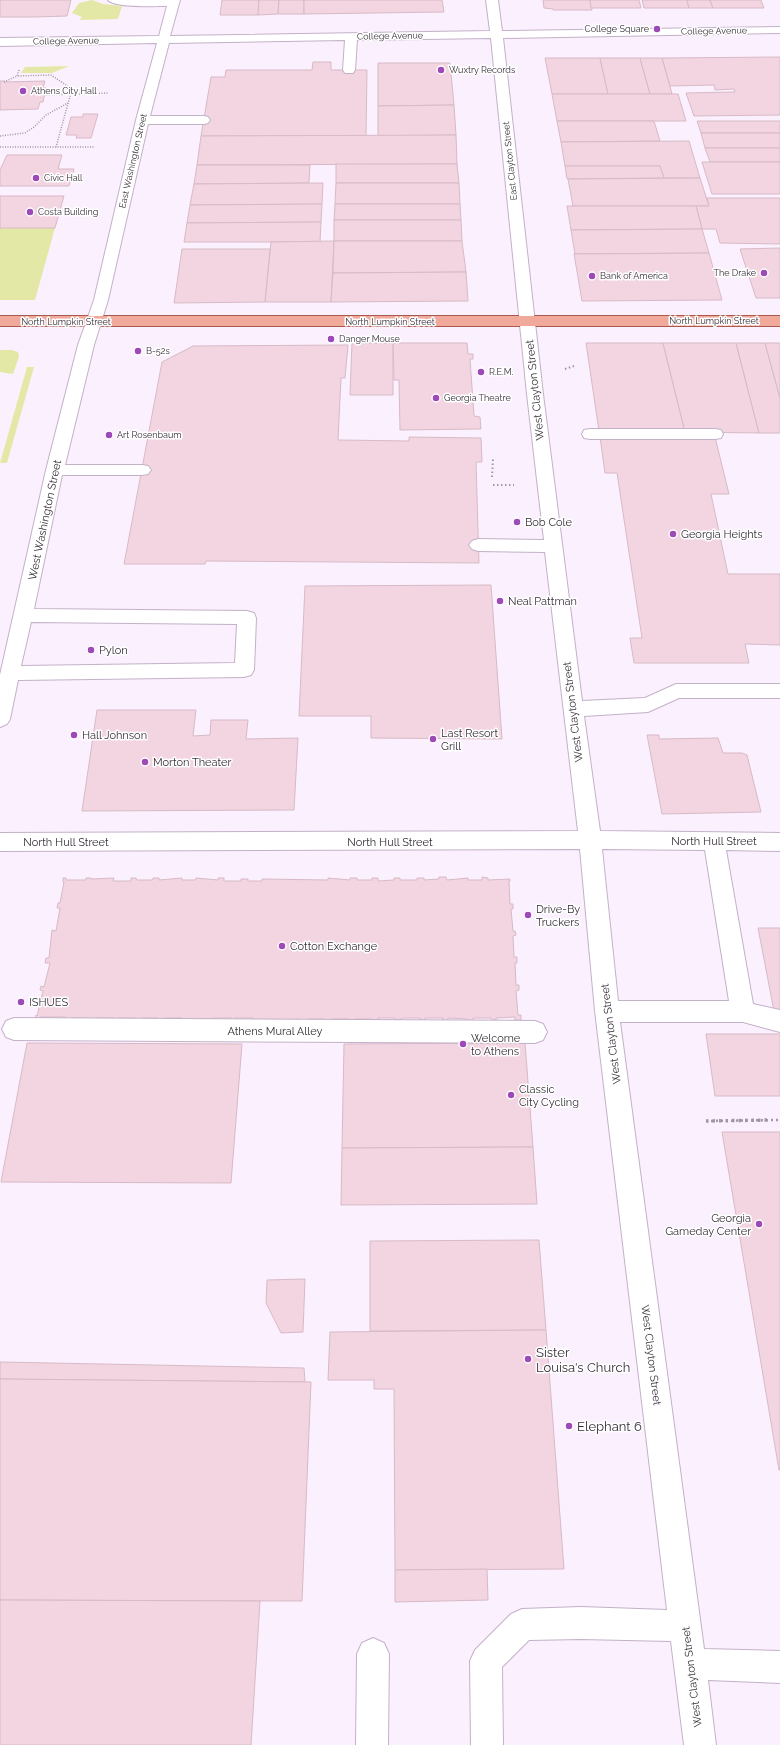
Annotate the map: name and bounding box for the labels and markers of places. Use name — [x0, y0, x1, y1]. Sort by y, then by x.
place label: College Square — [585, 24, 650, 34]
marker: College Square — [652, 24, 662, 34]
marker: Wuxtry Records — [436, 65, 446, 75]
place label: Wuxtry Records — [449, 65, 516, 75]
marker: Athens City Hall — [18, 86, 28, 96]
place label: Athens City Hall — [31, 86, 97, 96]
marker: Civic Hall — [31, 173, 41, 183]
place label: Civic Hall — [44, 173, 83, 183]
marker: Costa Building — [25, 207, 35, 217]
place label: Costa Building — [38, 207, 98, 217]
place label: The Drake — [713, 268, 757, 278]
marker: The Drake — [759, 268, 769, 278]
marker: Bank of America — [587, 271, 597, 281]
place label: Bank of America — [600, 271, 668, 281]
marker: Danger Mouse — [326, 334, 336, 344]
place label: Danger Mouse — [339, 334, 401, 344]
marker: B-52s — [133, 346, 143, 356]
place label: B-52s — [146, 346, 170, 356]
marker: R.E.M. — [476, 367, 486, 377]
place label: R.E.M. — [489, 367, 514, 377]
marker: Georgia Theatre — [431, 393, 441, 403]
place label: Georgia Theatre — [444, 393, 511, 403]
marker: Art Rosenbaum — [104, 430, 114, 440]
place label: Art Rosenbaum — [117, 430, 182, 440]
place label: Bob Cole — [525, 516, 573, 529]
marker: Bob Cole — [512, 517, 522, 527]
place label: Georgia Heights — [681, 528, 763, 541]
marker: Georgia Heights — [668, 529, 678, 539]
place label: Neal Pattman — [508, 595, 577, 608]
marker: Neal Pattman — [495, 596, 505, 606]
place label: Pylon — [99, 644, 128, 657]
marker: Pylon — [86, 645, 96, 655]
place label: Last Resort Grill — [441, 727, 498, 753]
place label: Hall Johnson — [82, 729, 147, 742]
marker: Hall Johnson — [69, 730, 79, 740]
marker: Last Resort Grill — [428, 734, 438, 744]
place label: Morton Theater — [153, 756, 232, 769]
marker: Morton Theater — [140, 757, 150, 767]
place label: Drive-By Truckers — [536, 903, 580, 929]
marker: Drive-By Truckers — [523, 910, 533, 920]
place label: Cotton Exchange — [290, 940, 378, 953]
marker: Cotton Exchange — [277, 941, 287, 951]
place label: ISHUES — [29, 996, 68, 1009]
marker: ISHUES — [16, 997, 26, 1007]
place label: Welcome to Athens — [471, 1032, 521, 1058]
marker: Welcome to Athens — [458, 1039, 468, 1049]
place label: Classic City Cycling — [519, 1083, 579, 1109]
marker: Classic City Cycling — [506, 1090, 516, 1100]
place label: Georgia Gameday Center — [665, 1212, 751, 1238]
marker: Georgia Gameday Center — [754, 1219, 764, 1229]
place label: Sister Louisa's Church — [536, 1345, 630, 1375]
marker: Sister Louisa's Church — [523, 1354, 533, 1364]
place label: Elephant 6 — [577, 1419, 642, 1434]
marker: Elephant 6 — [564, 1421, 574, 1431]

